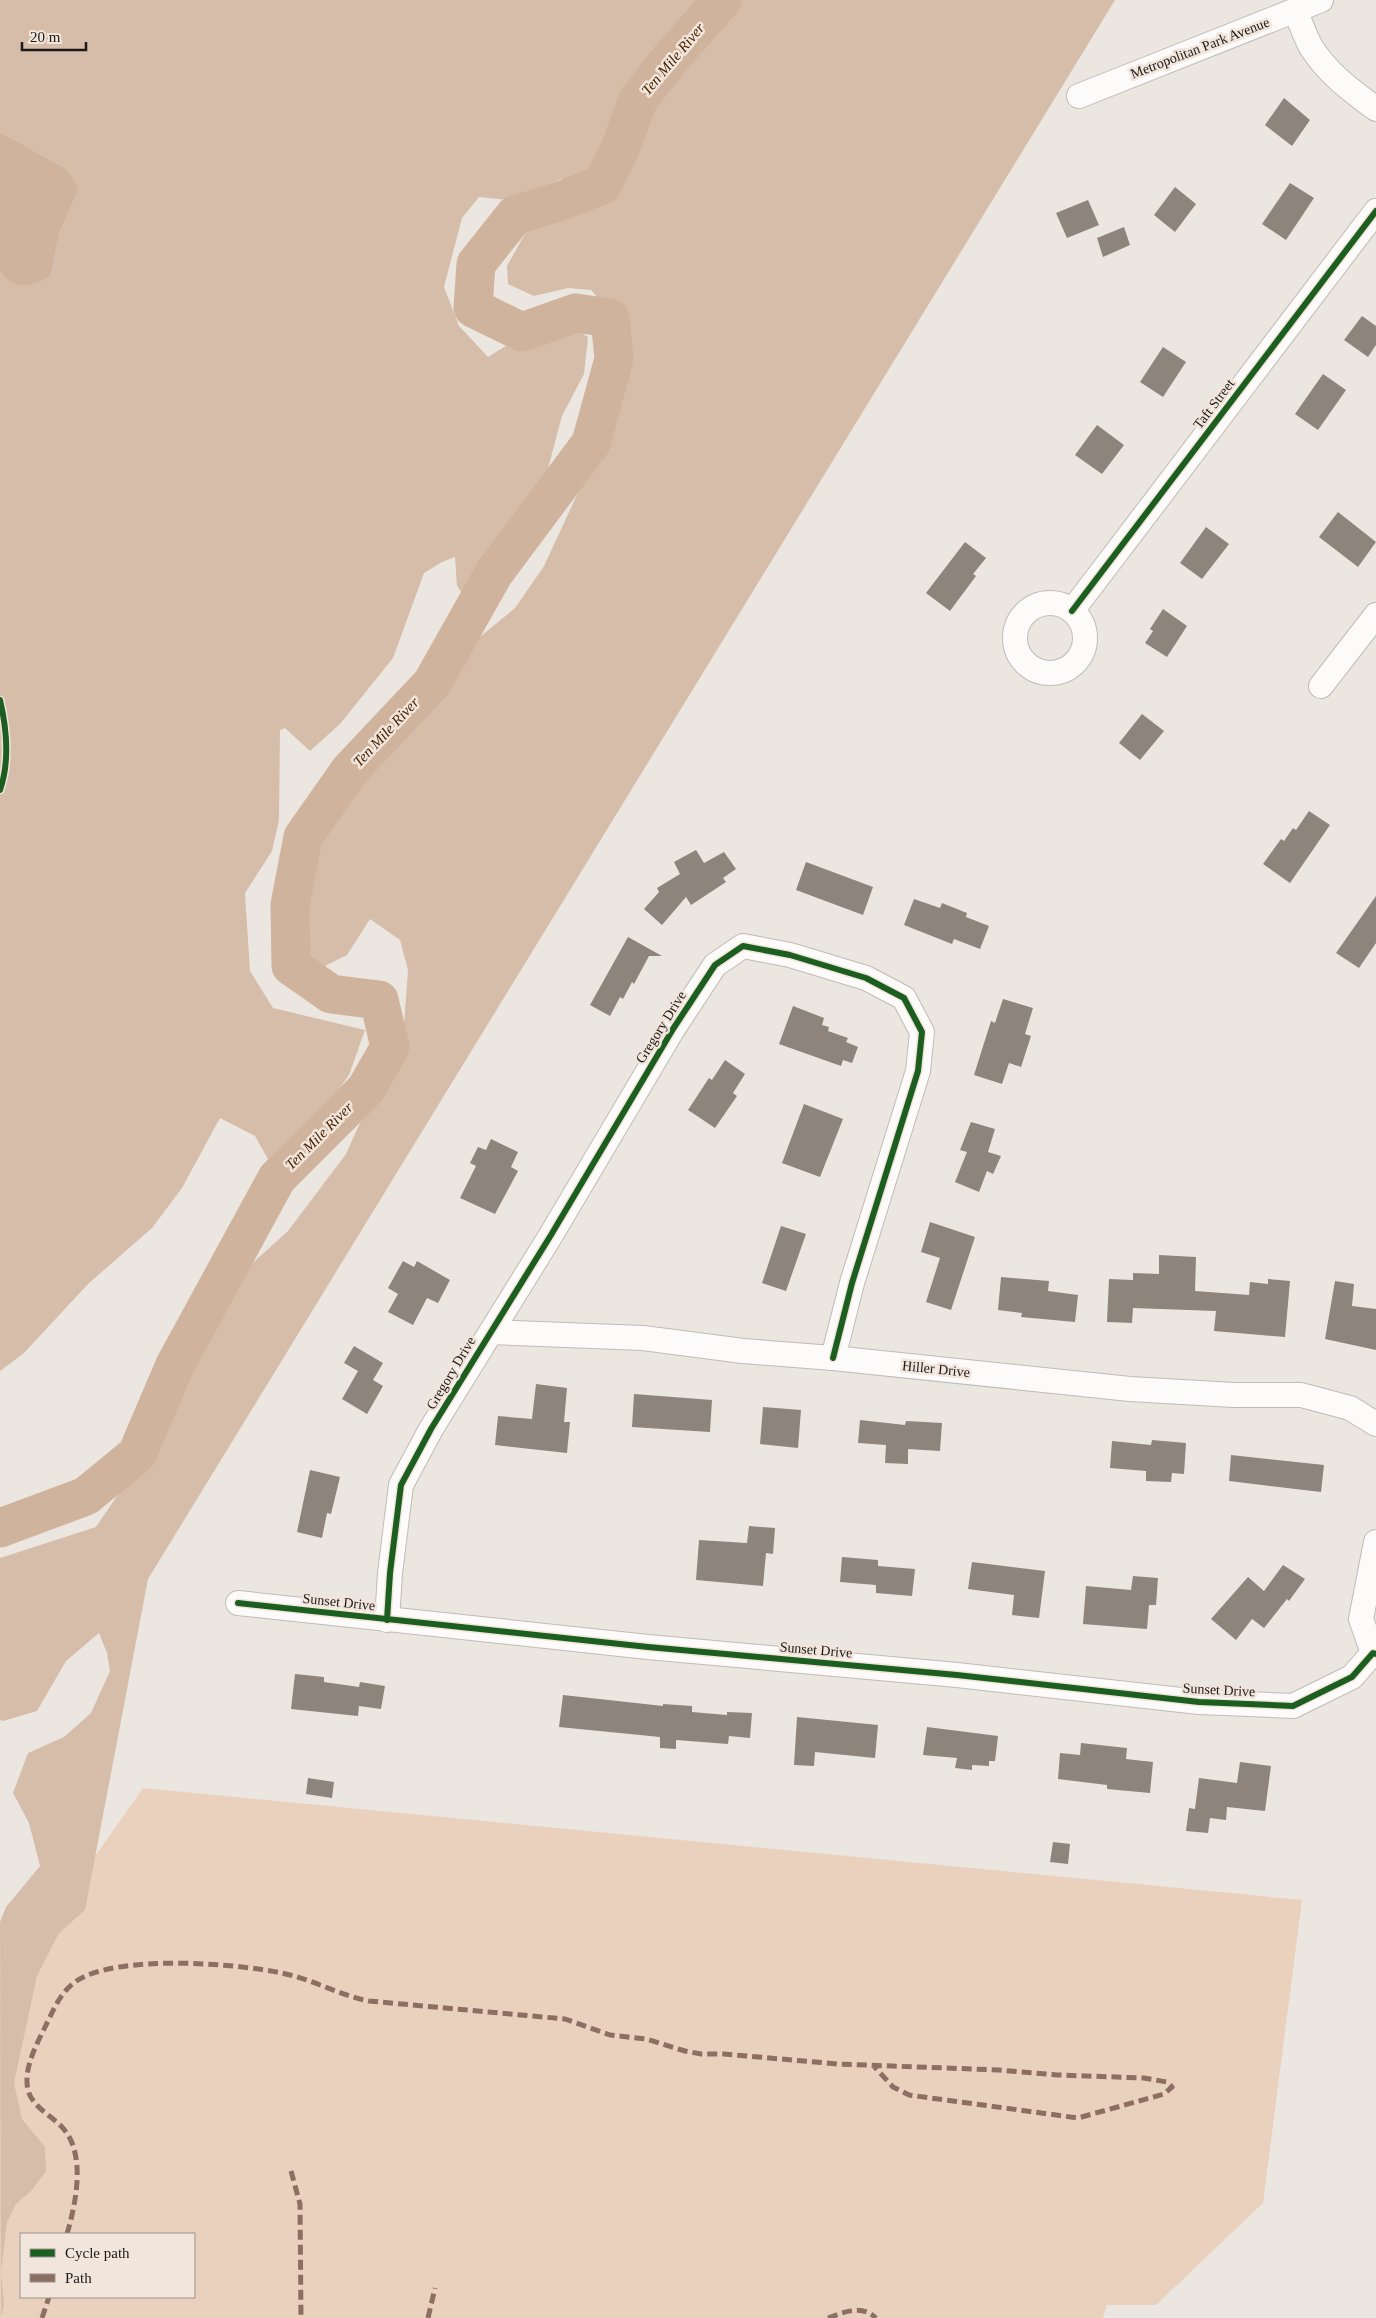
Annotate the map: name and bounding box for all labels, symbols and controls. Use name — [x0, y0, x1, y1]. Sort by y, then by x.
street label: Metropolitan Park Avenue — [1128, 15, 1272, 81]
scale bar — [22, 20, 86, 52]
water label: Ten Mile River — [638, 20, 708, 98]
text: 20 m — [30, 29, 61, 45]
street label: Taft Street — [1190, 376, 1238, 432]
water label: Ten Mile River — [350, 694, 422, 770]
street label: Gregory Drive — [633, 988, 689, 1066]
water label: Ten Mile River — [282, 1099, 356, 1173]
street label: Gregory Drive — [423, 1334, 479, 1412]
street label: Hiller Drive — [901, 1358, 971, 1380]
street label: Sunset Drive — [302, 1591, 376, 1613]
street label: Sunset Drive — [779, 1639, 853, 1661]
street label: Sunset Drive — [1182, 1681, 1256, 1699]
legend — [20, 2233, 195, 2298]
text: Cycle path — [65, 2245, 130, 2261]
text: Path — [65, 2270, 92, 2286]

